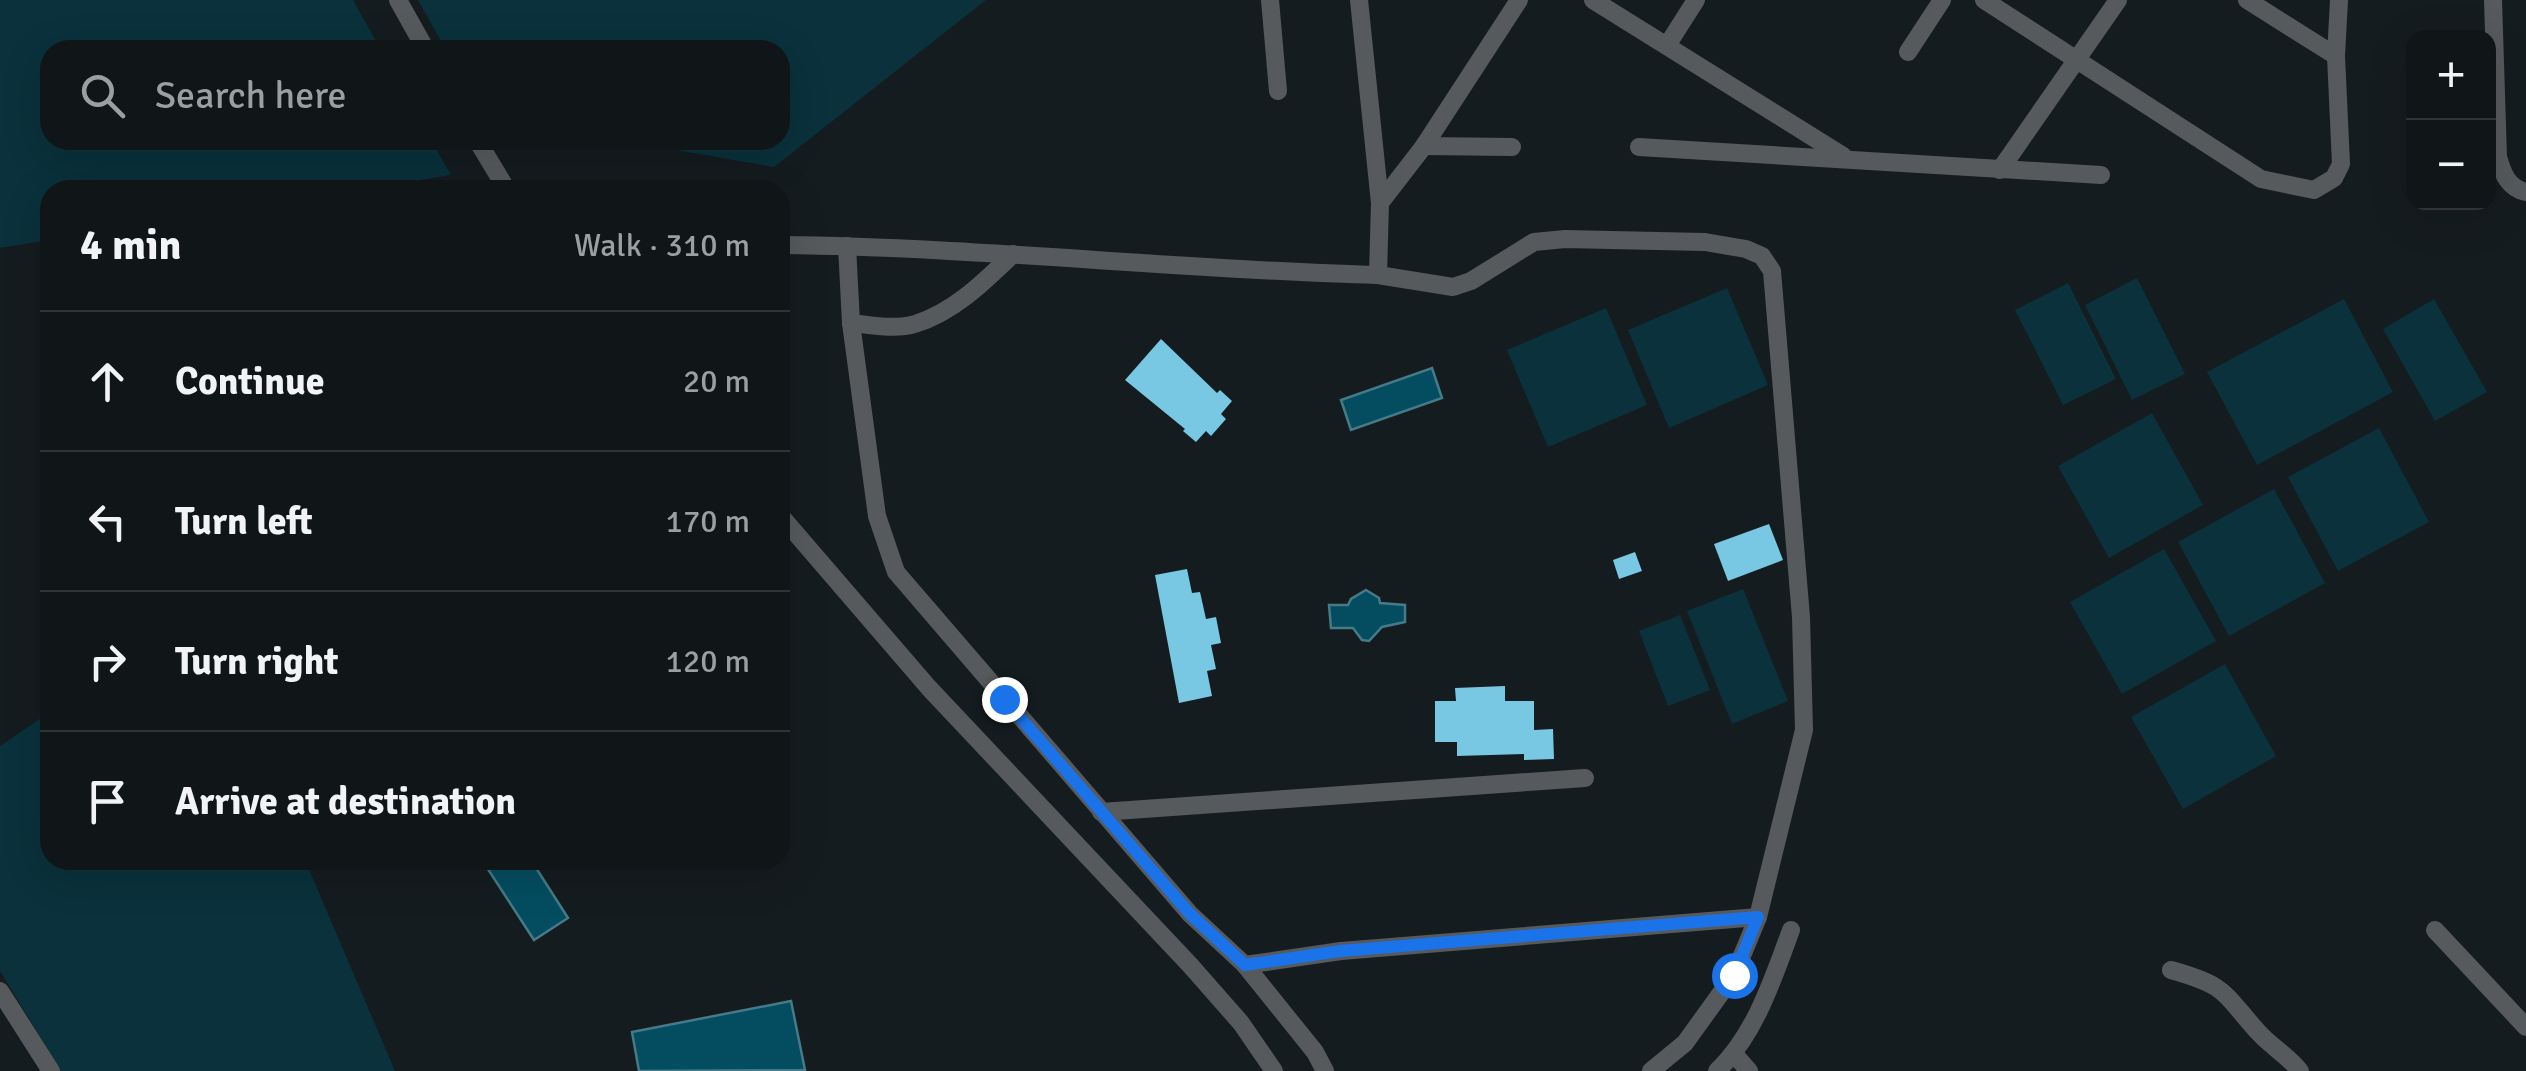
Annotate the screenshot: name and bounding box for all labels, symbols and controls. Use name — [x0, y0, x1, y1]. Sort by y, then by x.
map controls — [2406, 30, 2496, 210]
button: + — [2406, 30, 2496, 120]
search box — [40, 40, 790, 150]
icon: search — [75, 68, 130, 123]
text: Search here — [155, 72, 347, 119]
button: − — [2406, 120, 2496, 210]
text: 4 min — [80, 220, 181, 271]
text: Walk · 310 m — [574, 226, 750, 265]
icon: ahead — [80, 354, 135, 409]
text: Continue — [175, 358, 325, 405]
text: 20 m — [683, 362, 750, 401]
icon: left — [80, 494, 135, 549]
text: Turn left — [175, 498, 313, 545]
text: 170 m — [666, 502, 750, 541]
icon: right — [80, 634, 135, 689]
text: Turn right — [175, 638, 339, 685]
text: 120 m — [666, 642, 750, 681]
route end — [982, 677, 1028, 723]
icon: arrive — [80, 774, 135, 829]
text: Arrive at destination — [175, 778, 516, 825]
route start — [1712, 953, 1758, 999]

